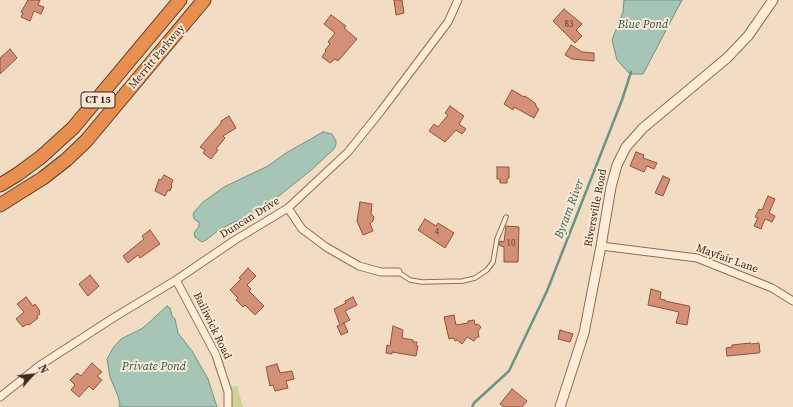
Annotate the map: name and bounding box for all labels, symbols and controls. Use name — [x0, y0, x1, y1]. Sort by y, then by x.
water label: Blue Pond — [618, 18, 668, 32]
house number: 83 — [565, 20, 573, 30]
street label: Merritt Parkway — [126, 22, 188, 92]
road number: CT 15 — [81, 92, 115, 108]
street label: Riversville Road — [582, 168, 610, 248]
water label: Byram River — [552, 177, 588, 241]
street label: Duncan Drive — [218, 195, 282, 241]
house number: 4 — [435, 228, 439, 238]
house number: 10 — [507, 239, 515, 249]
street label: Mayfair Lane — [694, 242, 760, 276]
street label: Bailiwick Road — [190, 290, 234, 362]
north arrow — [12, 355, 52, 395]
water label: Private Pond — [122, 360, 186, 374]
text: N — [35, 362, 52, 376]

